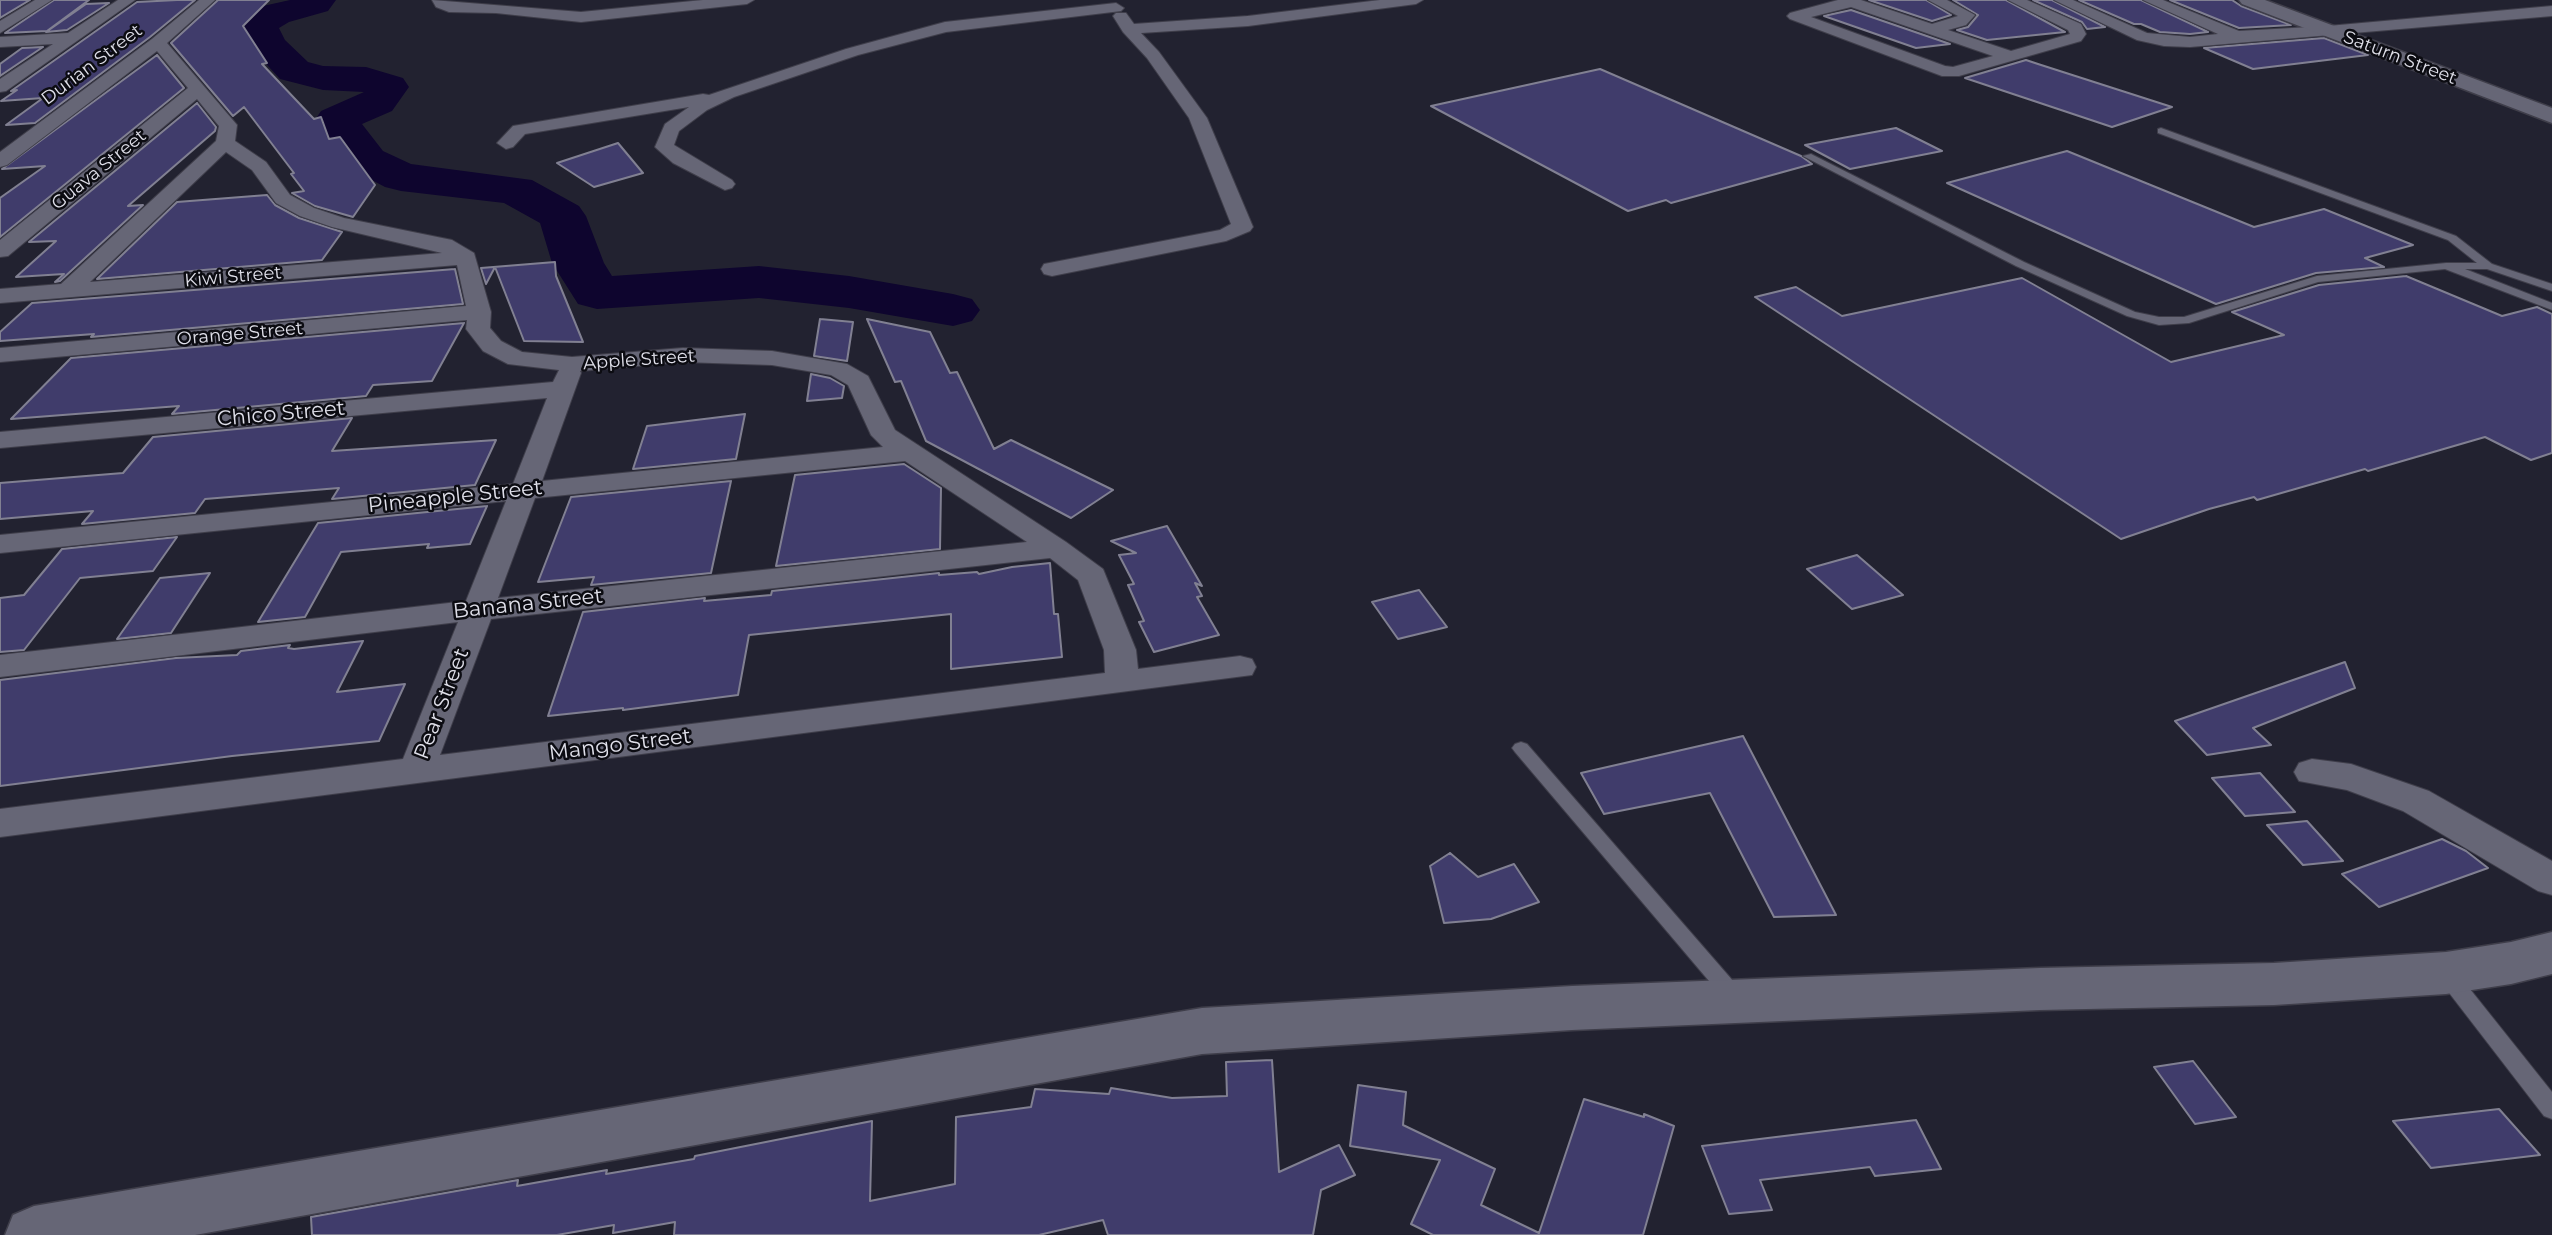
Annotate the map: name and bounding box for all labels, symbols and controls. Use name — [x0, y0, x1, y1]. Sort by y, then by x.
street label: Durian Street — [37, 20, 147, 110]
street label: Saturn Street — [2340, 27, 2460, 89]
street label: Guava Street — [47, 125, 151, 215]
street label: Kiwi Street — [184, 262, 282, 292]
street label: Orange Street — [176, 318, 304, 350]
street label: Apple Street — [582, 345, 696, 375]
street label: Chico Street — [216, 396, 346, 432]
street label: Pineapple Street — [366, 475, 544, 519]
street label: Banana Street — [452, 584, 604, 624]
street label: Pear Street — [409, 645, 475, 763]
street label: Mango Street — [547, 724, 693, 766]

